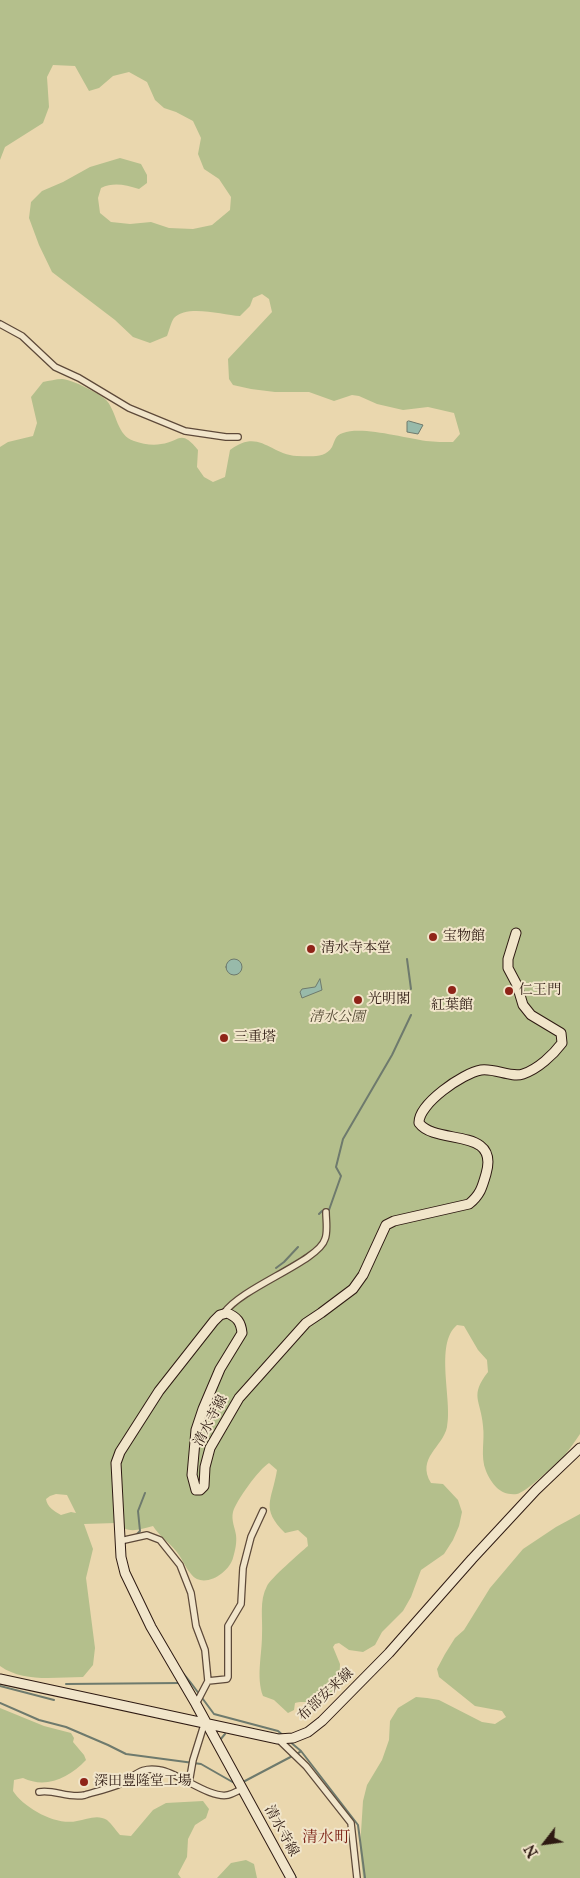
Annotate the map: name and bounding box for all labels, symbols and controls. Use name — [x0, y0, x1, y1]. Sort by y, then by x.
place label: 宝物館 — [443, 929, 485, 945]
marker: 宝物館 — [427, 931, 439, 943]
place label: 清水寺本堂 — [321, 941, 391, 957]
marker: 清水寺本堂 — [305, 943, 317, 955]
place label: 仁王門 — [519, 983, 561, 999]
marker: 紅葉館 — [446, 984, 458, 996]
marker: 仁王門 — [503, 985, 515, 997]
place label: 光明閣 — [368, 992, 410, 1008]
marker: 光明閣 — [352, 994, 364, 1006]
place label: 紅葉館 — [431, 998, 473, 1014]
park label: 清水公園 — [309, 1010, 365, 1026]
place label: 三重塔 — [234, 1030, 276, 1046]
marker: 三重塔 — [218, 1032, 230, 1044]
street label: 清水寺線 — [190, 1392, 232, 1450]
street label: 布部安来線 — [295, 1665, 357, 1725]
place label: 深田豊隆堂工場 — [94, 1774, 192, 1790]
marker: 深田豊隆堂工場 — [78, 1776, 90, 1788]
street label: 清水寺線 — [260, 1802, 302, 1860]
north arrow — [520, 1818, 570, 1868]
district label: 清水町 — [302, 1828, 350, 1848]
text: N — [521, 1841, 542, 1860]

